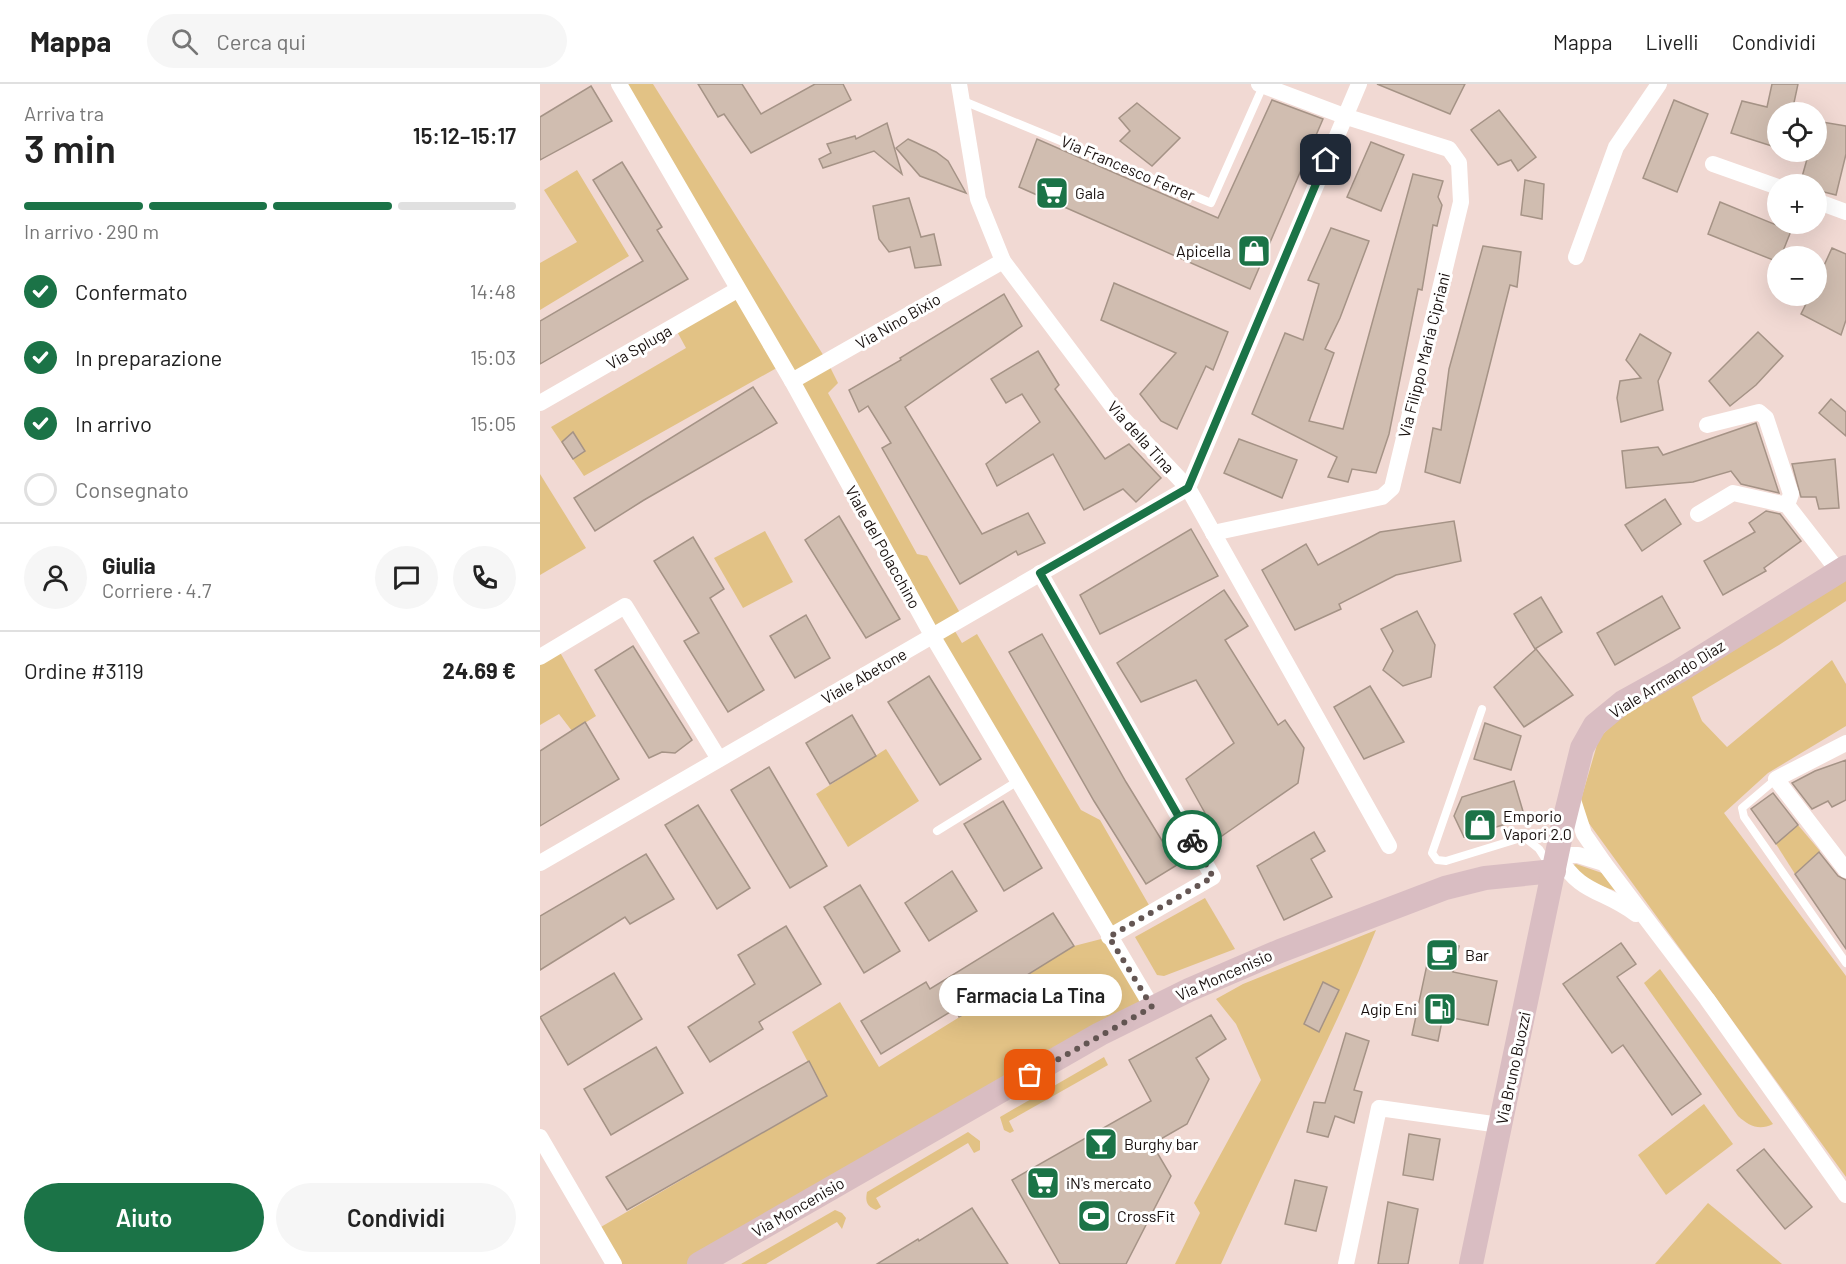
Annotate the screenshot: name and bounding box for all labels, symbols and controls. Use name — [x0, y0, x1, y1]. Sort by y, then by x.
search box — [147, 14, 567, 68]
text: Mappa — [30, 24, 111, 58]
icon: search — [168, 25, 201, 58]
text: Cerca qui — [216, 28, 306, 54]
text: Mappa — [1553, 29, 1613, 54]
text: Livelli — [1646, 29, 1699, 54]
text: Condividi — [1732, 29, 1816, 54]
text: Arriva tra — [24, 101, 104, 125]
map controls — [1767, 102, 1827, 306]
button: locate — [1767, 102, 1827, 162]
text: 15:12–15:17 — [413, 122, 516, 148]
text: 3 min — [24, 124, 116, 171]
street label: Via Francesco Ferrer — [1058, 131, 1198, 204]
pin — [1300, 134, 1351, 185]
icon: home — [1309, 143, 1342, 176]
button: + — [1767, 174, 1827, 234]
supermarket icon: Gala — [1034, 175, 1070, 211]
place label: Gala — [1075, 183, 1105, 202]
text: In arrivo · 290 m — [24, 219, 159, 243]
shop icon: Apicella — [1236, 233, 1272, 269]
place label: Apicella — [1176, 241, 1231, 260]
button: − — [1767, 246, 1827, 306]
street label: Via Filippo Maria Cipriani — [1394, 270, 1453, 439]
icon: check — [24, 275, 57, 308]
text: Confermato — [75, 278, 188, 304]
text: 14:48 — [470, 279, 516, 303]
street label: Via Nino Bixio — [852, 289, 944, 352]
street label: Via Spluga — [603, 320, 675, 373]
icon: check — [24, 341, 57, 374]
text: In preparazione — [75, 344, 222, 370]
text: 15:03 — [470, 345, 516, 369]
street label: Via della Tina — [1104, 397, 1179, 477]
icon: check — [24, 407, 57, 440]
text: In arrivo — [75, 410, 152, 436]
text: 15:05 — [470, 411, 516, 435]
text: Consegnato — [75, 476, 189, 502]
street label: Viale del Polacchino — [842, 482, 925, 612]
button: person — [24, 546, 87, 609]
button: chat — [375, 546, 438, 609]
button: phone — [453, 546, 516, 609]
text: Giulia — [102, 552, 156, 578]
text: Corriere · 4.7 — [102, 578, 211, 602]
street label: Viale Armando Diaz — [1606, 635, 1728, 722]
street label: Viale Abetone — [818, 644, 910, 708]
text: Ordine #3119 — [24, 657, 144, 683]
text: 24.69 € — [443, 657, 516, 683]
place label: Emporio Vapori 2.0 — [1503, 806, 1572, 843]
shop icon: Emporio Vapori 2.0 — [1462, 807, 1498, 843]
courier — [1162, 810, 1222, 870]
icon: bike — [1176, 824, 1209, 857]
cafe icon: Bar — [1424, 937, 1460, 973]
street label: Via Moncenisio — [1173, 945, 1275, 1004]
place label: Bar — [1465, 945, 1489, 964]
callout: Farmacia La Tina — [938, 973, 1122, 1015]
text: Farmacia La Tina — [956, 983, 1105, 1007]
fuel station icon: Agip Eni — [1422, 991, 1458, 1027]
place label: Agip Eni — [1361, 999, 1417, 1018]
street label: Via Bruno Buozzi — [1491, 1010, 1534, 1126]
pin — [1004, 1049, 1055, 1100]
icon: bag — [1013, 1058, 1046, 1091]
bar icon: Burghy bar — [1083, 1126, 1119, 1162]
place label: Burghy bar — [1124, 1134, 1199, 1153]
supermarket icon: iN's mercato — [1025, 1165, 1061, 1201]
street label: Via Moncenisio — [748, 1172, 847, 1241]
place label: iN's mercato — [1066, 1173, 1152, 1192]
button: Aiuto — [24, 1183, 264, 1252]
button: Condividi — [276, 1183, 516, 1252]
sports icon: CrossFit — [1076, 1198, 1112, 1234]
place label: CrossFit — [1117, 1206, 1175, 1225]

